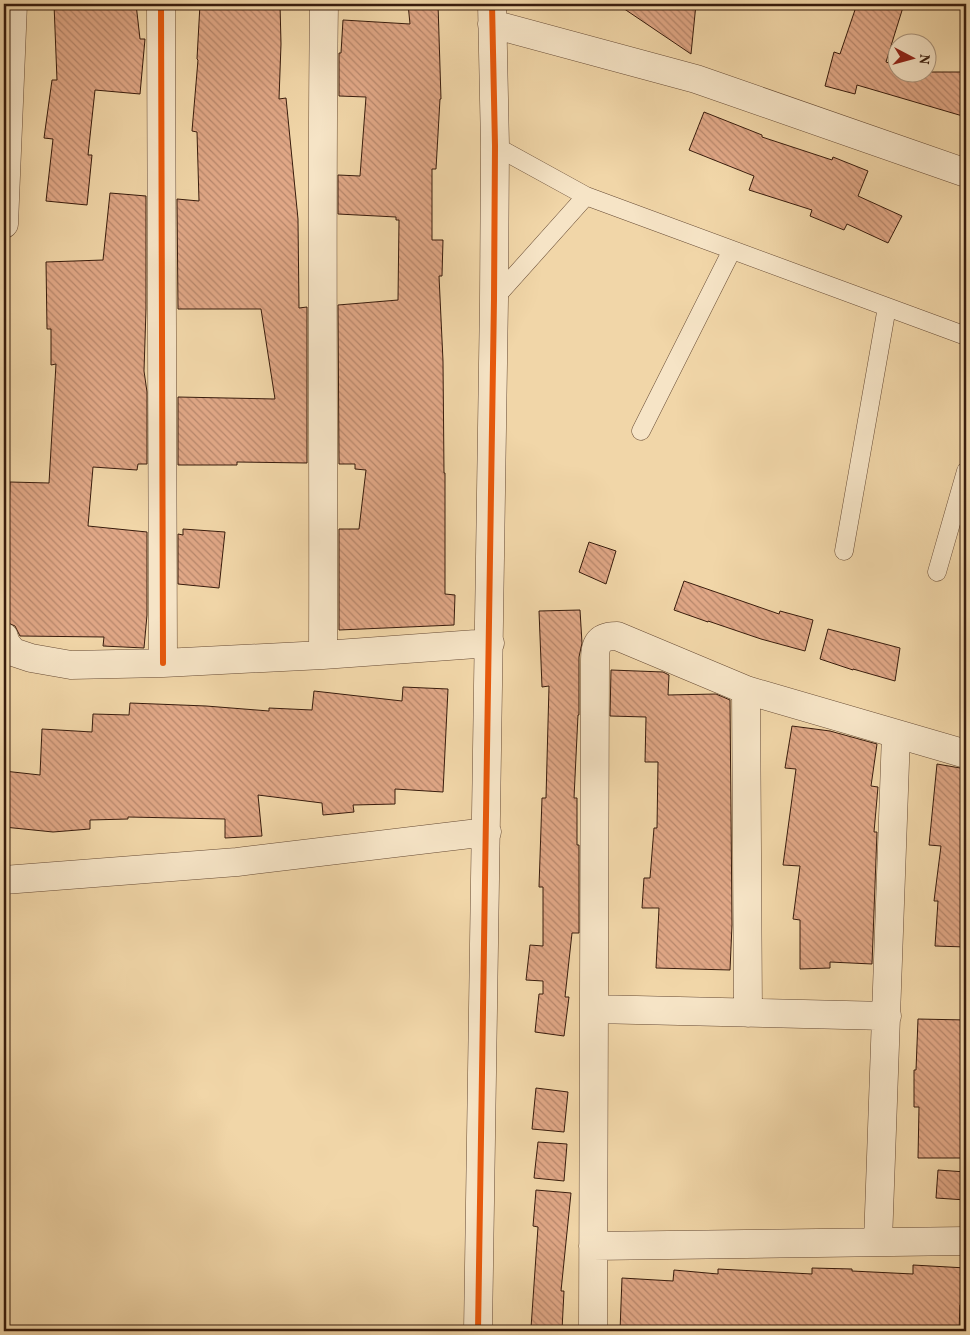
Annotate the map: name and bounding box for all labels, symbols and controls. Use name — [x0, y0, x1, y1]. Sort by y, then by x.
north arrow — [888, 32, 938, 82]
text: N — [913, 53, 933, 65]

